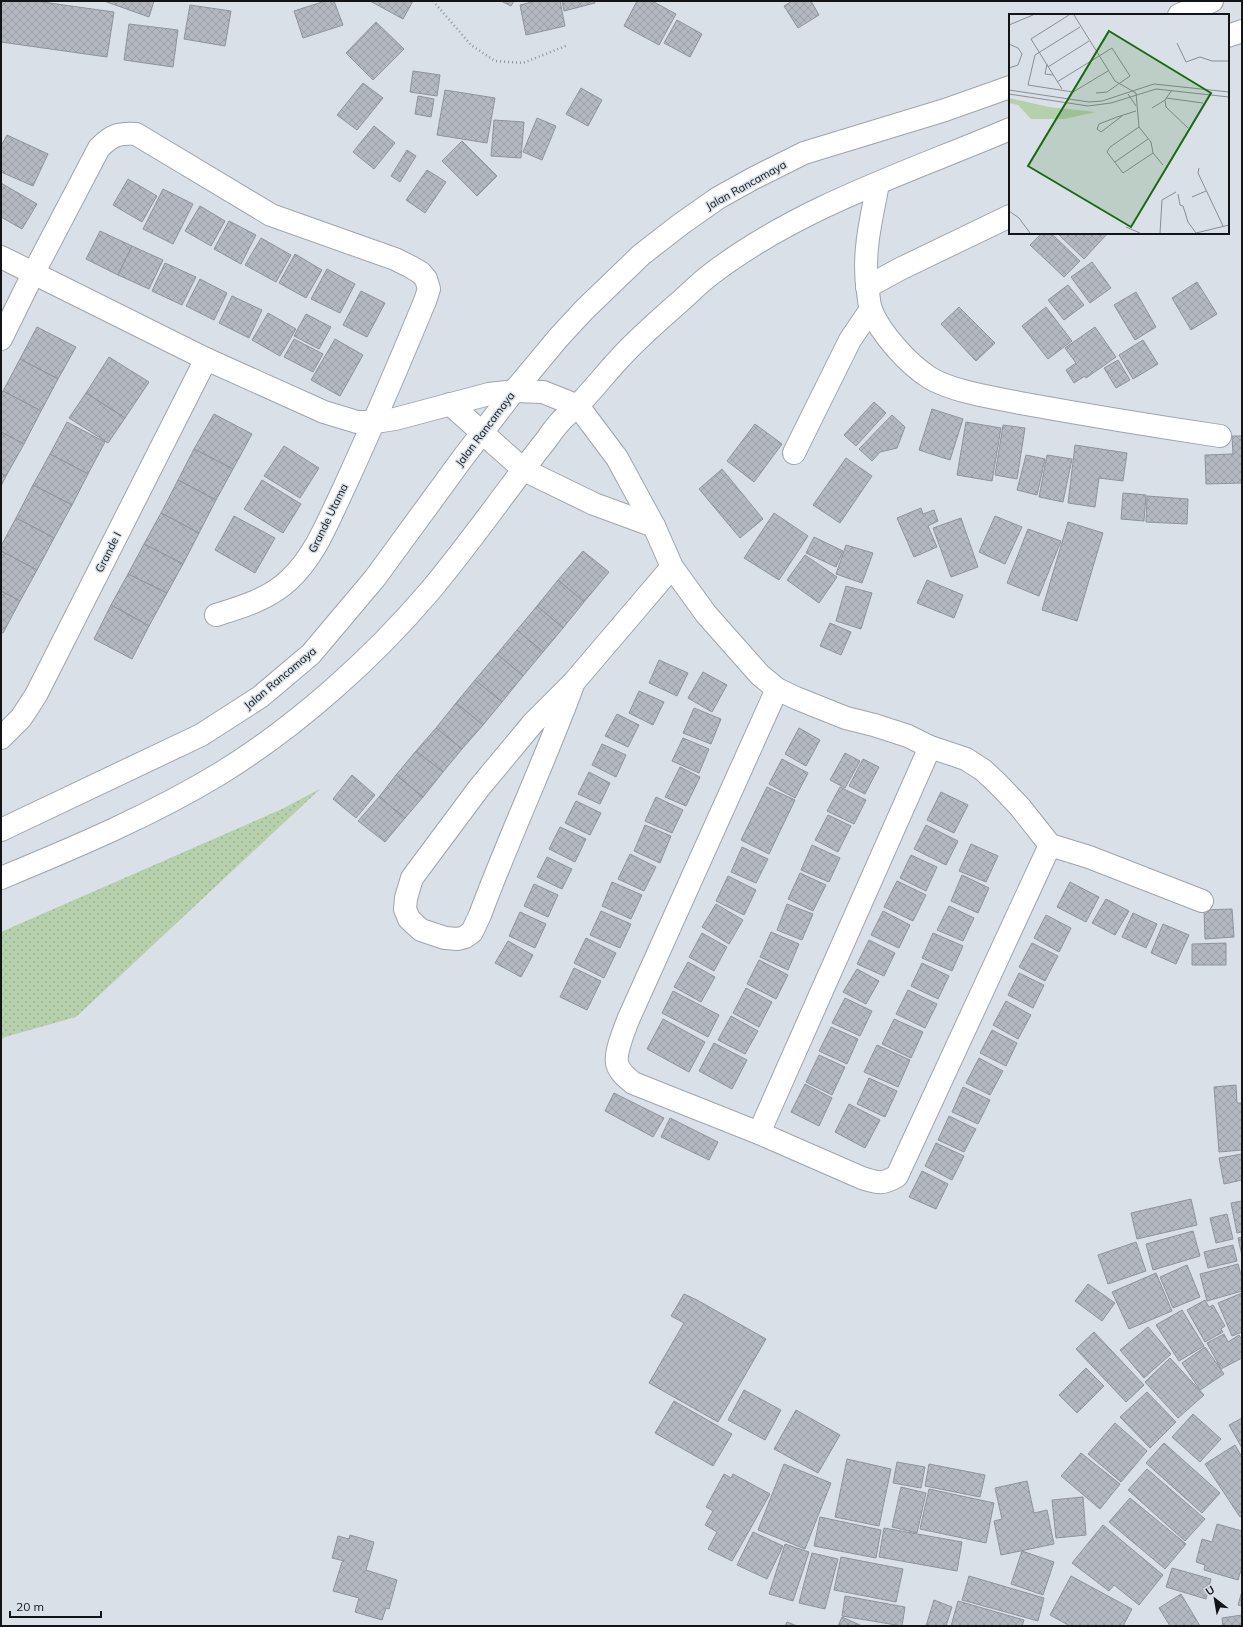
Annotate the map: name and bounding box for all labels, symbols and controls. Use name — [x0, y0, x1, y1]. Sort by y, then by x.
inset map — [1009, 14, 1229, 234]
street label: Jalan Rancamaya — [703, 157, 789, 213]
street label: Jalan Rancamaya — [452, 389, 518, 469]
street label: Grande Utama — [305, 481, 351, 555]
street label: Grande I — [92, 530, 124, 574]
street label: Jalan Rancamaya — [241, 644, 319, 712]
north arrow — [1195, 1579, 1235, 1619]
text: U — [1203, 1582, 1217, 1599]
scale bar — [10, 1593, 101, 1619]
text: 20 m — [16, 1599, 44, 1614]

